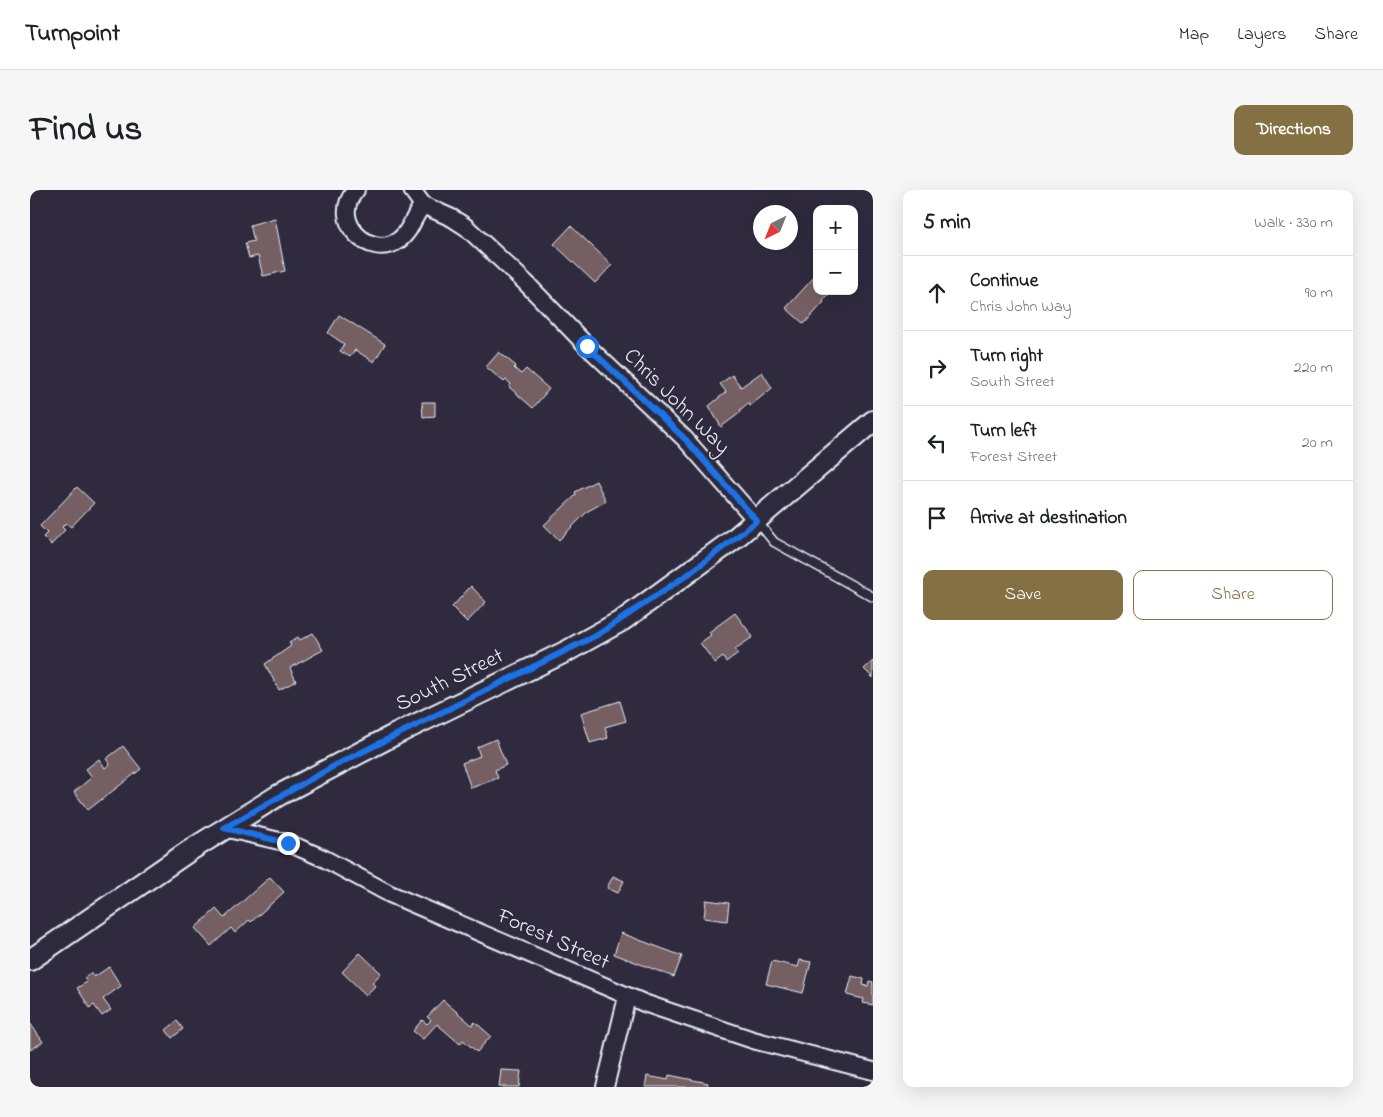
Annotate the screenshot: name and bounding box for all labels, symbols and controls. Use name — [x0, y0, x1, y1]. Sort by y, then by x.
text: Turnpoint — [25, 17, 120, 52]
text: Map — [1179, 22, 1209, 48]
text: Layers — [1237, 22, 1287, 48]
text: Share — [1315, 22, 1358, 48]
text: Find us — [30, 105, 142, 156]
button: Directions — [1234, 105, 1353, 155]
north arrow — [753, 205, 798, 250]
map controls — [813, 205, 858, 295]
button: + — [813, 205, 858, 250]
text: 5 min — [923, 208, 971, 238]
text: Walk · 330 m — [1254, 211, 1333, 235]
button: − — [813, 250, 858, 295]
text: Continue — [970, 268, 1038, 295]
icon: ahead — [923, 279, 951, 307]
text: 90 m — [1305, 281, 1333, 305]
text: Chris John Way — [970, 295, 1071, 319]
route start — [576, 335, 599, 358]
street label: Chris John Way — [615, 341, 737, 463]
text: Turn right — [970, 343, 1043, 370]
icon: right — [923, 354, 951, 382]
text: 220 m — [1294, 356, 1333, 380]
text: South Street — [970, 370, 1055, 394]
text: Turn left — [970, 418, 1037, 445]
icon: left — [923, 429, 951, 457]
text: 20 m — [1302, 431, 1333, 455]
text: Forest Street — [970, 445, 1057, 469]
icon: arrive — [923, 504, 951, 532]
text: Arrive at destination — [970, 505, 1127, 532]
button: Save — [923, 570, 1123, 620]
button: Share — [1133, 570, 1333, 620]
street label: South Street — [390, 641, 510, 721]
route end — [277, 832, 300, 855]
street label: Forest Street — [491, 901, 615, 979]

